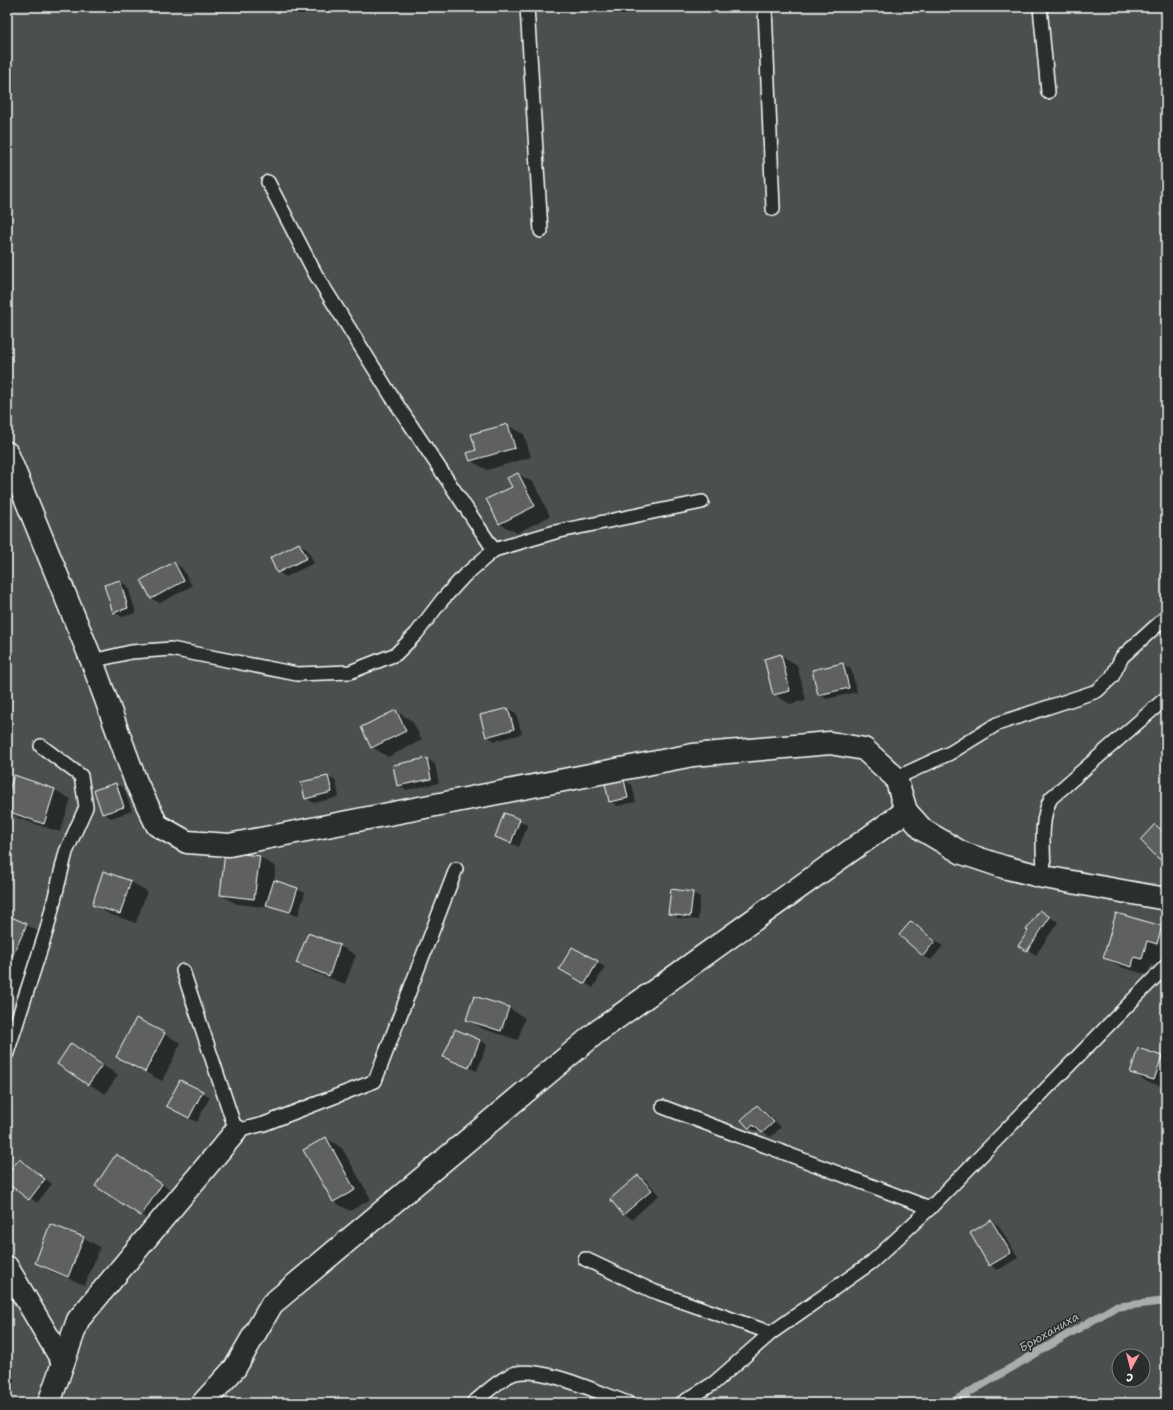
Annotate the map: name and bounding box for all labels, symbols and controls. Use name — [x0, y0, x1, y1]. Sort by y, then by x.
water label: Брюханиха — [1016, 1308, 1082, 1356]
north arrow — [1111, 1348, 1151, 1388]
text: С — [1125, 1370, 1134, 1385]

